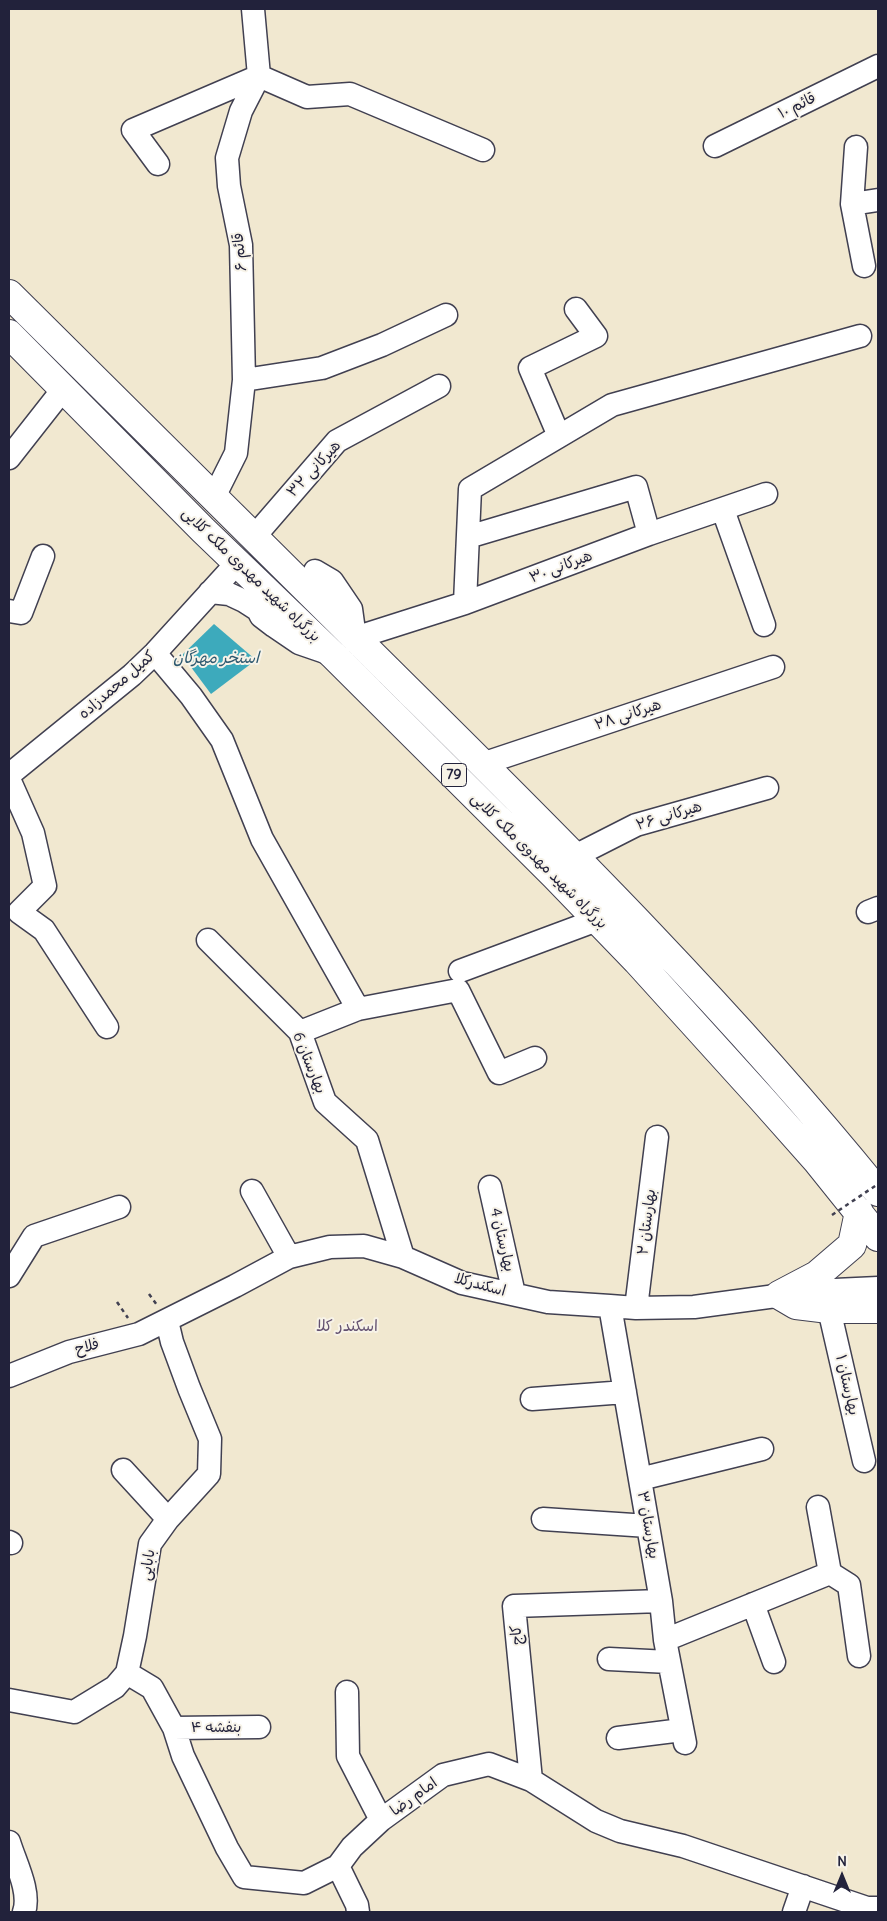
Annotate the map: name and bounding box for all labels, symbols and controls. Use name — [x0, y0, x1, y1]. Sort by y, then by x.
street label: قائم ۱۰ — [775, 89, 819, 123]
street label: قائم ۶ — [229, 232, 251, 272]
street label: هیرکانی ۳۲ — [283, 437, 345, 501]
street label: بزرگراه شهید مهدوی ملک کلایی — [178, 504, 324, 646]
street label: هیرکانی ۳۰ — [527, 547, 595, 587]
street label: کمیل محمدزاده — [75, 647, 159, 723]
water label: استخر مهرگان — [173, 648, 259, 668]
street label: هیرکانی ۲۸ — [592, 696, 664, 734]
road number: 79 — [442, 764, 466, 786]
street label: بزرگراه شهید مهدوی ملک کلایی — [467, 789, 611, 933]
street label: هیرکانی ۲۶ — [634, 797, 704, 835]
street label: بهارستان 6 — [289, 1030, 329, 1096]
street label: بهارستان ۲ — [634, 1188, 660, 1256]
street label: بهارستان 4 — [486, 1206, 518, 1274]
street label: اسکندرکلا — [452, 1270, 508, 1300]
district label: اسکندر کلا — [316, 1316, 378, 1336]
street label: فلاح — [73, 1335, 101, 1359]
street label: بهارستان ۱ — [831, 1353, 863, 1417]
street label: بهارستان ۳ — [633, 1490, 663, 1560]
street label: بابایی — [137, 1548, 159, 1582]
street label: کاج — [507, 1624, 527, 1646]
street label: بنفشه ۴ — [191, 1719, 241, 1737]
street label: امام رضا — [387, 1774, 441, 1820]
north arrow — [817, 1851, 867, 1901]
text: N — [837, 1852, 847, 1870]

